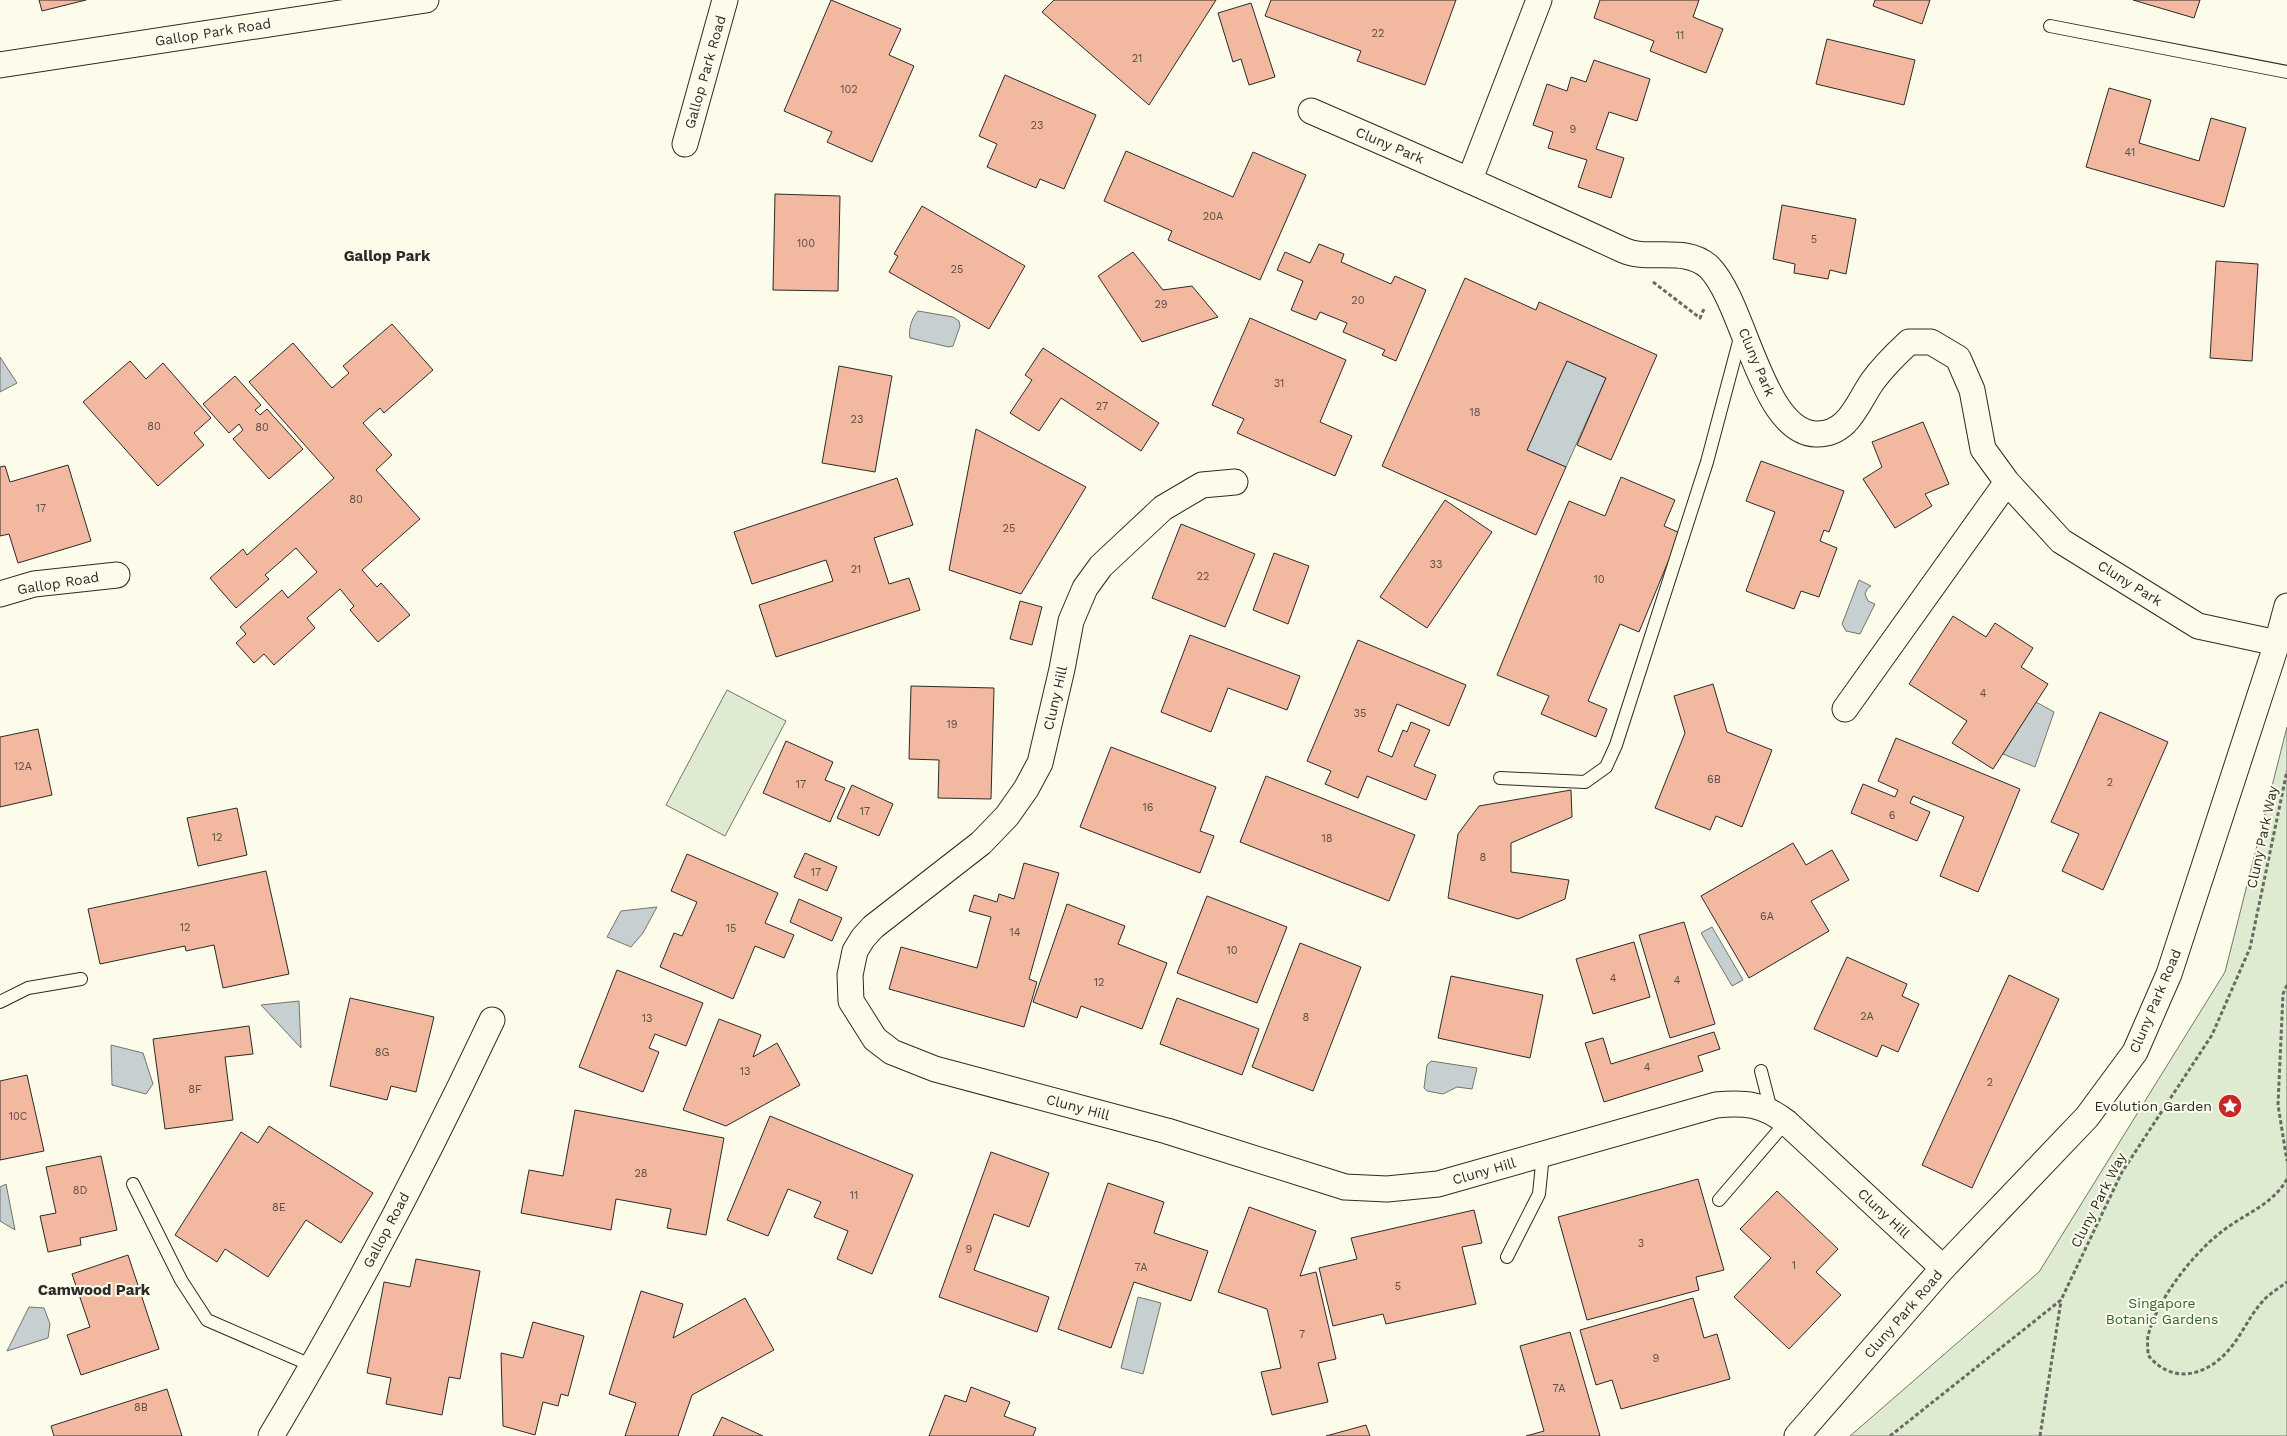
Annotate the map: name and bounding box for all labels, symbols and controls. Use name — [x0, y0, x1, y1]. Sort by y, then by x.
street label: Gallop Park Road — [681, 13, 729, 131]
street label: Gallop Park Road — [154, 15, 272, 49]
house number: 22 — [1372, 27, 1384, 40]
house number: 11 — [1676, 29, 1684, 42]
house number: 21 — [1132, 52, 1142, 65]
house number: 102 — [840, 83, 858, 96]
house number: 23 — [1031, 119, 1043, 132]
street label: Cluny Park — [1353, 123, 1427, 167]
house number: 9 — [1570, 123, 1577, 136]
house number: 41 — [2125, 146, 2135, 159]
house number: 20A — [1203, 210, 1223, 223]
house number: 5 — [1811, 233, 1817, 246]
house number: 100 — [797, 237, 815, 250]
district label: Gallop Park — [344, 247, 431, 265]
house number: 25 — [951, 263, 963, 276]
house number: 20 — [1351, 294, 1365, 307]
house number: 29 — [1154, 298, 1168, 311]
street label: Cluny Park — [1735, 325, 1779, 399]
house number: 31 — [1274, 377, 1284, 390]
house number: 27 — [1096, 400, 1108, 413]
house number: 18 — [1469, 406, 1481, 419]
house number: 23 — [851, 413, 863, 426]
house number: 80 — [147, 420, 161, 433]
house number: 80 — [255, 421, 269, 434]
house number: 80 — [349, 493, 363, 506]
house number: 17 — [36, 502, 46, 515]
house number: 25 — [1003, 522, 1015, 535]
street label: Cluny Park — [2095, 557, 2165, 609]
house number: 33 — [1430, 558, 1442, 571]
house number: 21 — [851, 563, 861, 576]
street label: Gallop Road — [16, 569, 100, 597]
house number: 22 — [1197, 570, 1209, 583]
house number: 10 — [1593, 573, 1605, 586]
street label: Cluny Hill — [1040, 664, 1070, 732]
house number: 4 — [1980, 687, 1987, 700]
house number: 35 — [1354, 707, 1366, 720]
house number: 19 — [946, 718, 958, 731]
house number: 12A — [14, 760, 32, 773]
house number: 6B — [1707, 773, 1721, 786]
house number: 2 — [2107, 776, 2113, 789]
house number: 17 — [796, 778, 806, 791]
street label: Cluny Park Way — [2243, 783, 2281, 890]
house number: 16 — [1143, 801, 1154, 814]
house number: 17 — [860, 805, 870, 818]
house number: 6 — [1889, 809, 1896, 822]
house number: 12 — [212, 831, 222, 844]
house number: 18 — [1321, 832, 1333, 845]
house number: 8 — [1480, 851, 1487, 864]
house number: 17 — [811, 866, 821, 879]
house number: 6A — [1760, 910, 1774, 923]
house number: 12 — [180, 921, 190, 934]
house number: 15 — [726, 922, 736, 935]
house number: 14 — [1009, 926, 1021, 939]
house number: 10 — [1226, 944, 1238, 957]
street label: Cluny Park Road — [2126, 947, 2184, 1055]
house number: 4 — [1610, 972, 1617, 985]
house number: 4 — [1674, 974, 1681, 987]
house number: 12 — [1094, 976, 1104, 989]
house number: 2A — [1860, 1010, 1874, 1023]
house number: 8 — [1303, 1011, 1310, 1024]
house number: 13 — [642, 1012, 652, 1025]
house number: 8G — [375, 1046, 389, 1059]
house number: 4 — [1644, 1061, 1651, 1074]
house number: 13 — [740, 1065, 750, 1078]
house number: 2 — [1987, 1076, 1993, 1089]
house number: 8F — [188, 1083, 202, 1096]
street label: Cluny Hill — [1044, 1091, 1112, 1123]
place icon: Evolution Garden — [2217, 1093, 2243, 1119]
place label: Evolution Garden — [2094, 1098, 2212, 1114]
house number: 10C — [9, 1110, 28, 1123]
street label: Cluny Park Way — [2067, 1149, 2129, 1250]
street label: Cluny Hill — [1450, 1154, 1518, 1188]
house number: 28 — [634, 1167, 648, 1180]
house number: 8D — [73, 1184, 87, 1197]
street label: Cluny Hill — [1855, 1185, 1914, 1242]
house number: 11 — [850, 1189, 858, 1202]
street label: Gallop Road — [360, 1190, 412, 1270]
house number: 8E — [272, 1201, 286, 1214]
house number: 3 — [1638, 1237, 1644, 1250]
house number: 9 — [966, 1243, 973, 1256]
house number: 1 — [1792, 1259, 1796, 1272]
house number: 7A — [1135, 1261, 1147, 1274]
street label: Cluny Park Road — [1860, 1267, 1946, 1361]
house number: 5 — [1395, 1280, 1401, 1293]
district label: Camwood Park — [38, 1281, 151, 1299]
park label: Singapore Botanic Gardens — [2106, 1295, 2218, 1327]
house number: 7 — [1299, 1328, 1305, 1341]
house number: 9 — [1653, 1352, 1660, 1365]
house number: 7A — [1553, 1382, 1565, 1395]
house number: 8B — [134, 1401, 148, 1414]

